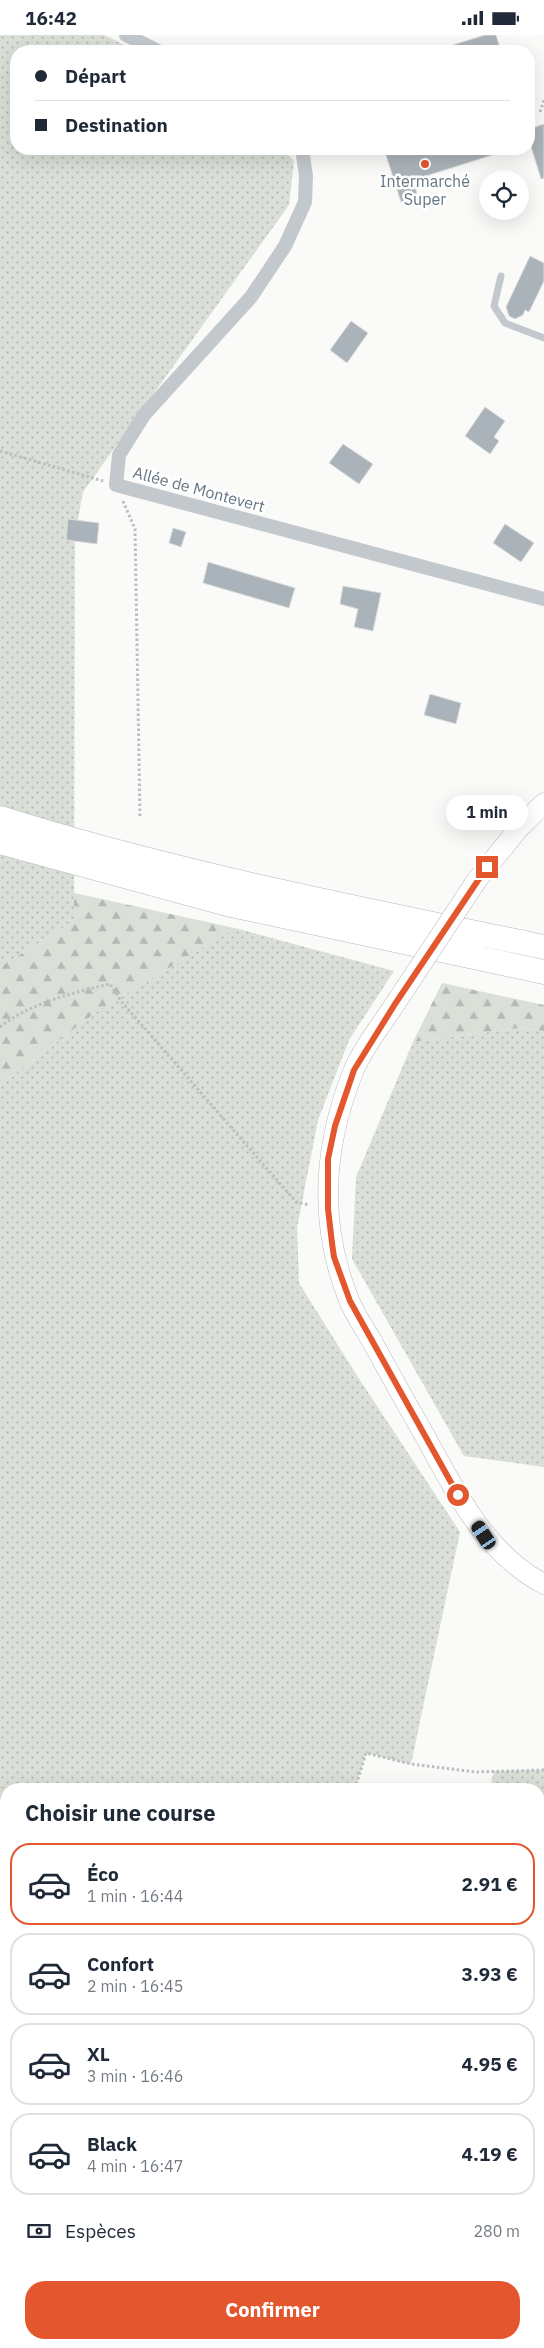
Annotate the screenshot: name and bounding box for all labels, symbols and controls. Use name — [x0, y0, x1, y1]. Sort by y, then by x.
text: 16:42 — [25, 6, 77, 30]
text: Départ — [65, 64, 126, 88]
text: Destination — [65, 113, 168, 137]
marker: Intermarché Super — [419, 158, 431, 170]
map controls — [479, 170, 529, 220]
button: locate — [479, 170, 529, 220]
place label: Intermarché Super — [380, 171, 470, 209]
street label: Allée de Montevert — [131, 462, 267, 516]
callout: 1 min — [446, 795, 528, 829]
text: 1 min — [466, 802, 508, 822]
route end — [476, 856, 498, 878]
route start — [447, 1484, 469, 1506]
car — [469, 1518, 498, 1552]
text: Choisir une course — [25, 1798, 216, 1827]
icon: car — [27, 1862, 72, 1907]
text: Éco — [87, 1862, 119, 1886]
text: 2.91 € — [462, 1872, 518, 1896]
text: 1 min · 16:44 — [87, 1886, 183, 1906]
icon: car — [27, 1952, 72, 1997]
text: Confort — [87, 1952, 154, 1976]
text: 3.93 € — [462, 1962, 518, 1986]
text: 2 min · 16:45 — [87, 1976, 183, 1996]
icon: car — [27, 2042, 72, 2087]
text: XL — [87, 2042, 110, 2066]
text: 4.95 € — [462, 2052, 518, 2076]
text: 3 min · 16:46 — [87, 2066, 183, 2086]
icon: car — [27, 2132, 72, 2177]
text: Black — [87, 2132, 137, 2156]
text: 4.19 € — [462, 2142, 518, 2166]
text: 4 min · 16:47 — [87, 2156, 183, 2176]
icon: cash — [25, 2217, 53, 2245]
text: Espèces — [65, 2219, 136, 2243]
text: 280 m — [473, 2221, 520, 2241]
button: Confirmer — [25, 2281, 520, 2339]

